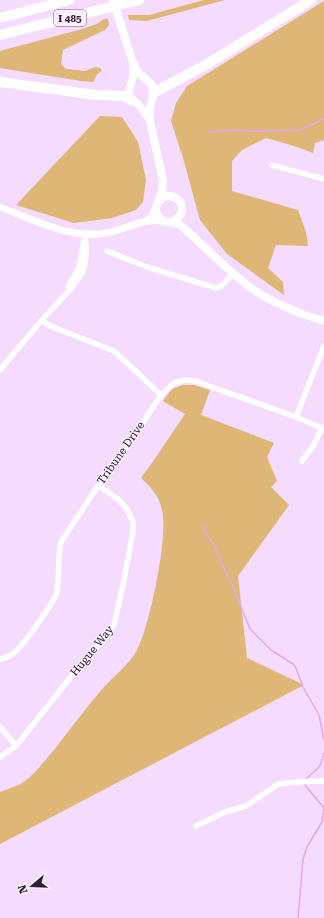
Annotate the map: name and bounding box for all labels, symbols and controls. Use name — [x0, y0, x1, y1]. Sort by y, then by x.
road number: I 485 — [54, 10, 86, 26]
street label: Tribune Drive — [94, 419, 148, 487]
street label: Hugue Way — [68, 623, 116, 679]
north arrow — [12, 866, 52, 906]
text: N — [15, 882, 31, 895]

